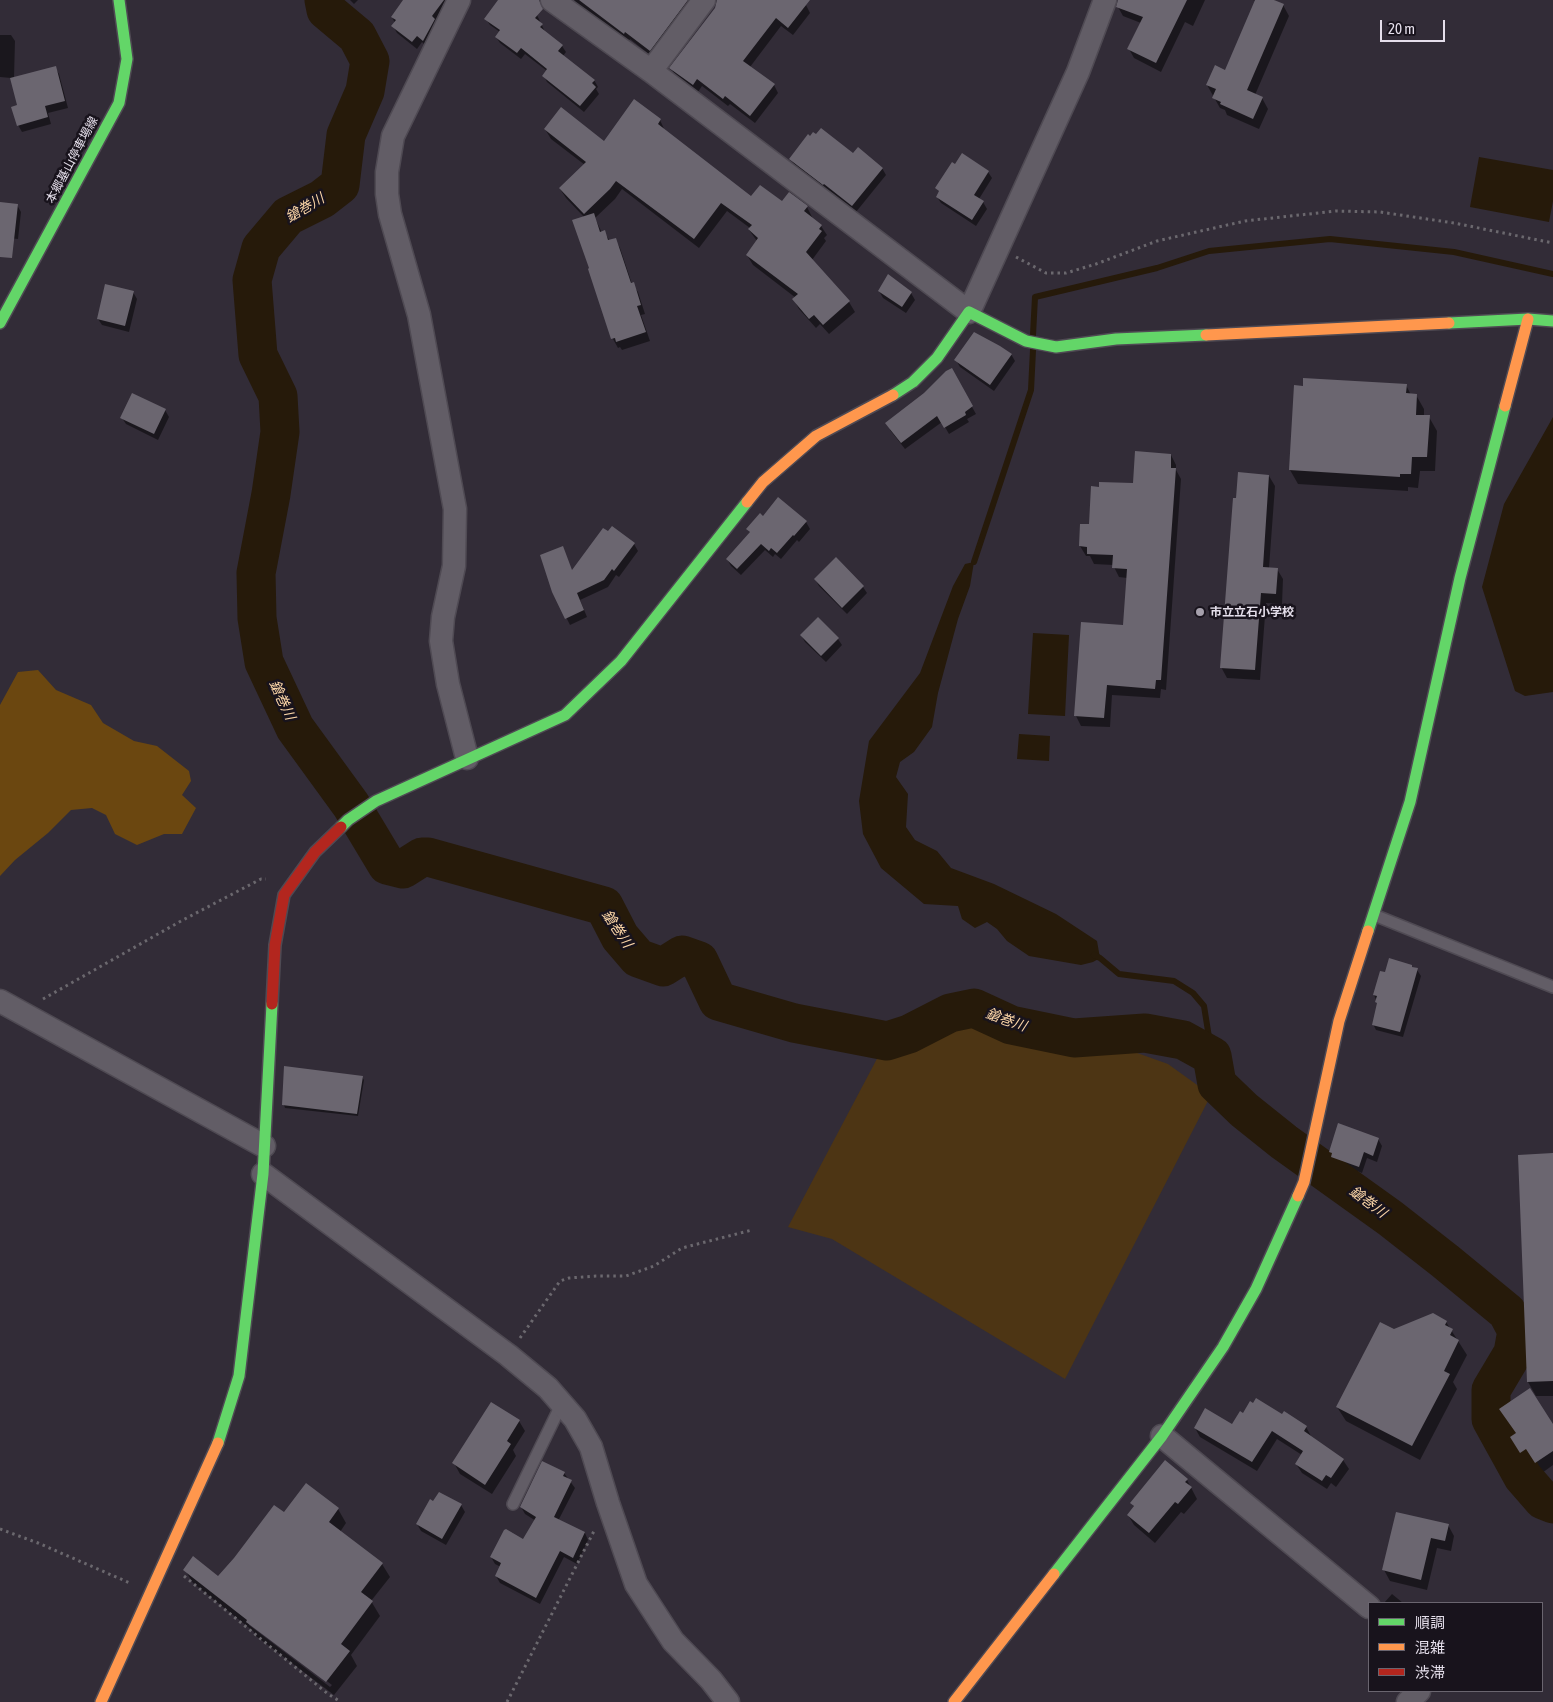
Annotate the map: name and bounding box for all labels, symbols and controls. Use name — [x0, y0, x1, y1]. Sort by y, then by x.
scale bar — [1383, 10, 1448, 42]
text: 20 m — [1388, 20, 1415, 37]
street label: 本郷基山停車場線 — [43, 114, 101, 206]
water label: 鎗巻川 — [283, 190, 327, 226]
place label: 市立立石小学校 — [1210, 605, 1294, 619]
marker: 市立立石小学校 — [1194, 606, 1206, 618]
water label: 鎗巻川 — [266, 677, 298, 723]
water label: 鎗巻川 — [598, 907, 636, 951]
water label: 鎗巻川 — [983, 1005, 1029, 1035]
water label: 鎗巻川 — [1346, 1183, 1390, 1221]
legend — [1368, 1602, 1543, 1692]
text: 順調 — [1415, 1614, 1445, 1631]
text: 混雑 — [1415, 1639, 1445, 1656]
text: 渋滞 — [1415, 1664, 1445, 1681]

